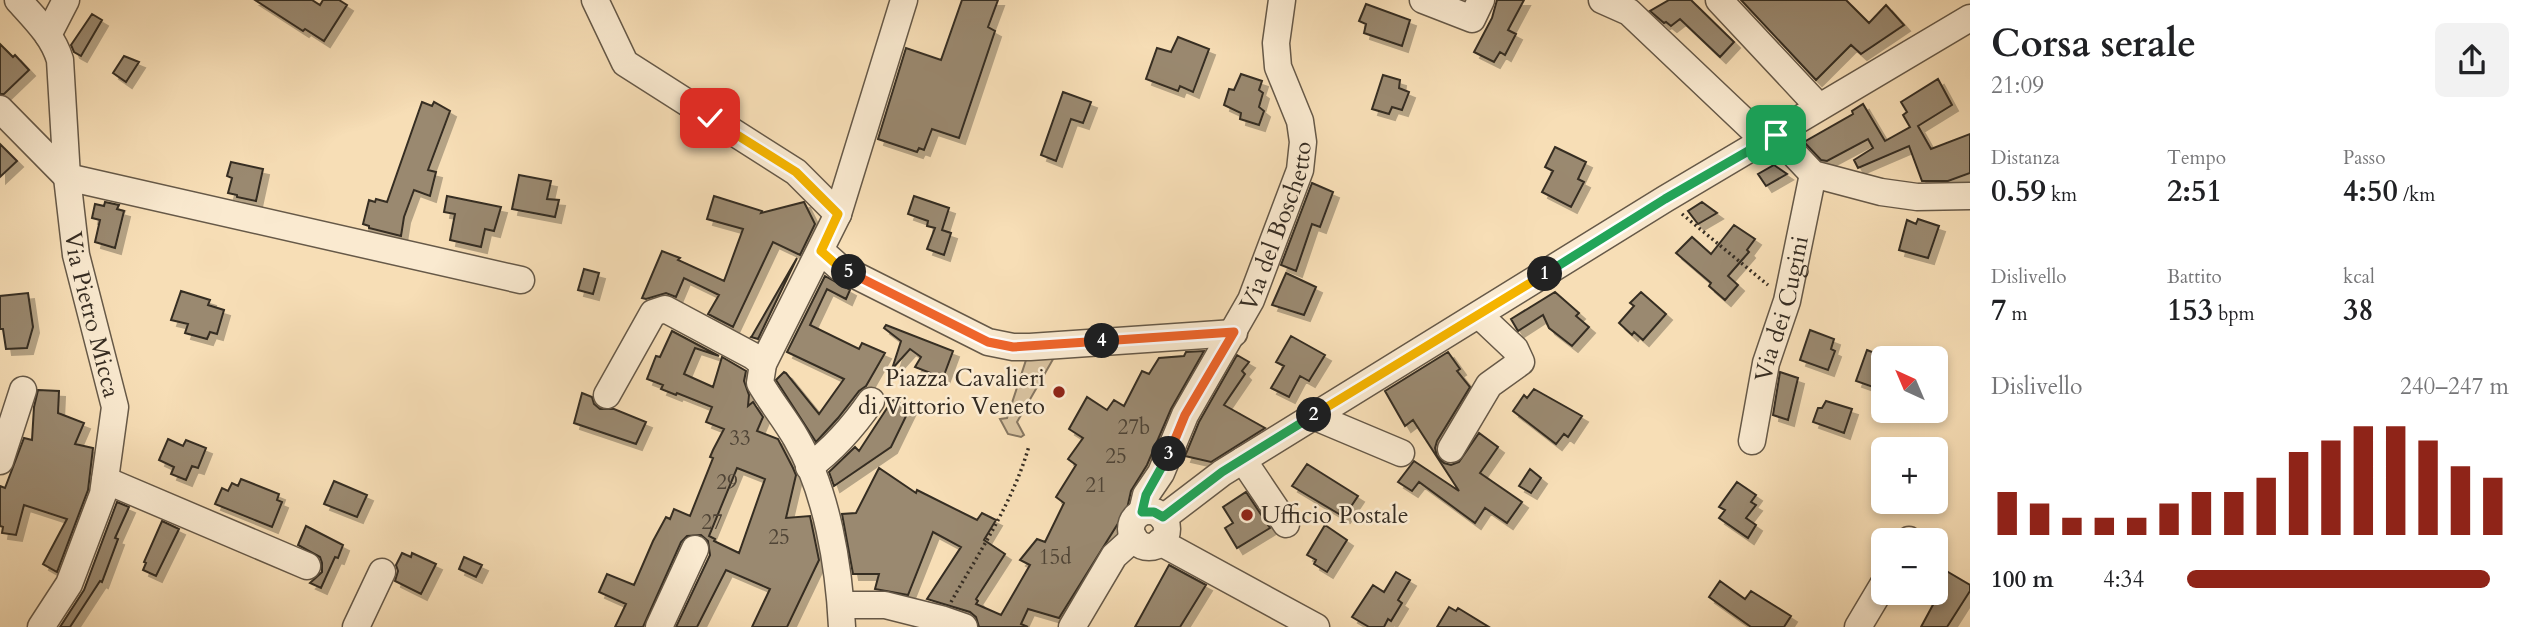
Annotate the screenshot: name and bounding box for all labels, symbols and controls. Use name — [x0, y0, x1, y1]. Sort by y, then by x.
text: Corsa serale — [1991, 18, 2196, 70]
button: share — [2435, 23, 2509, 97]
text: 21:09 — [1991, 70, 2044, 101]
pin — [680, 88, 740, 148]
icon: check — [691, 99, 729, 137]
pin — [1746, 105, 1806, 165]
icon: arrive — [1757, 116, 1795, 154]
street label: Via del Boschetto — [1232, 140, 1320, 318]
text: Distanza — [1991, 145, 2060, 171]
text: Tempo — [2167, 145, 2226, 171]
text: Passo — [2343, 145, 2385, 171]
text: 0.59 — [1991, 171, 2046, 212]
text: 2:51 — [2167, 171, 2222, 212]
text: 4:50 — [2343, 171, 2398, 212]
text: km — [2046, 182, 2077, 208]
text: /km — [2398, 182, 2435, 208]
street label: Via Pietro Micca — [56, 229, 128, 402]
street label: Via dei Cugini — [1747, 232, 1817, 384]
pin: 5 — [832, 254, 866, 290]
pin: 1 — [1528, 256, 1562, 292]
text: 5 — [844, 258, 853, 284]
text: 1 — [1540, 260, 1549, 286]
text: Dislivello — [1991, 264, 2067, 290]
text: Battito — [2167, 264, 2222, 290]
text: kcal — [2343, 264, 2375, 290]
text: 7 — [1991, 290, 2006, 331]
text: 153 — [2167, 290, 2213, 331]
text: 38 — [2343, 290, 2374, 331]
text: m — [2006, 301, 2028, 327]
text: bpm — [2213, 301, 2255, 327]
pin: 4 — [1084, 324, 1120, 358]
text: 4 — [1097, 327, 1106, 353]
north arrow — [1871, 346, 1948, 424]
map controls — [1871, 346, 1948, 605]
place label: Piazza Cavalieri di Vittorio Veneto — [858, 362, 1045, 423]
text: Dislivello — [1991, 371, 2082, 402]
text: 240–247 m — [2400, 371, 2509, 402]
marker: Piazza Cavalieri di Vittorio Veneto — [1051, 384, 1067, 400]
pin: 2 — [1296, 398, 1332, 432]
text: 2 — [1309, 401, 1318, 427]
house number: 27b — [1118, 413, 1150, 442]
house number: 33 — [729, 424, 751, 453]
pin: 3 — [1152, 436, 1186, 472]
button: + — [1871, 437, 1948, 514]
text: 3 — [1164, 440, 1173, 466]
house number: 25 — [1105, 442, 1127, 471]
house number: 29 — [716, 468, 738, 497]
house number: 21 — [1085, 471, 1107, 500]
place label: Ufficio Postale — [1261, 499, 1409, 532]
marker: Ufficio Postale — [1239, 507, 1255, 523]
house number: 27 — [701, 508, 723, 537]
house number: 25 — [768, 523, 790, 552]
button: − — [1871, 528, 1948, 605]
house number: 15d — [1039, 543, 1071, 572]
text: 100 m — [1991, 564, 2054, 595]
text: 4:34 — [2103, 564, 2144, 595]

